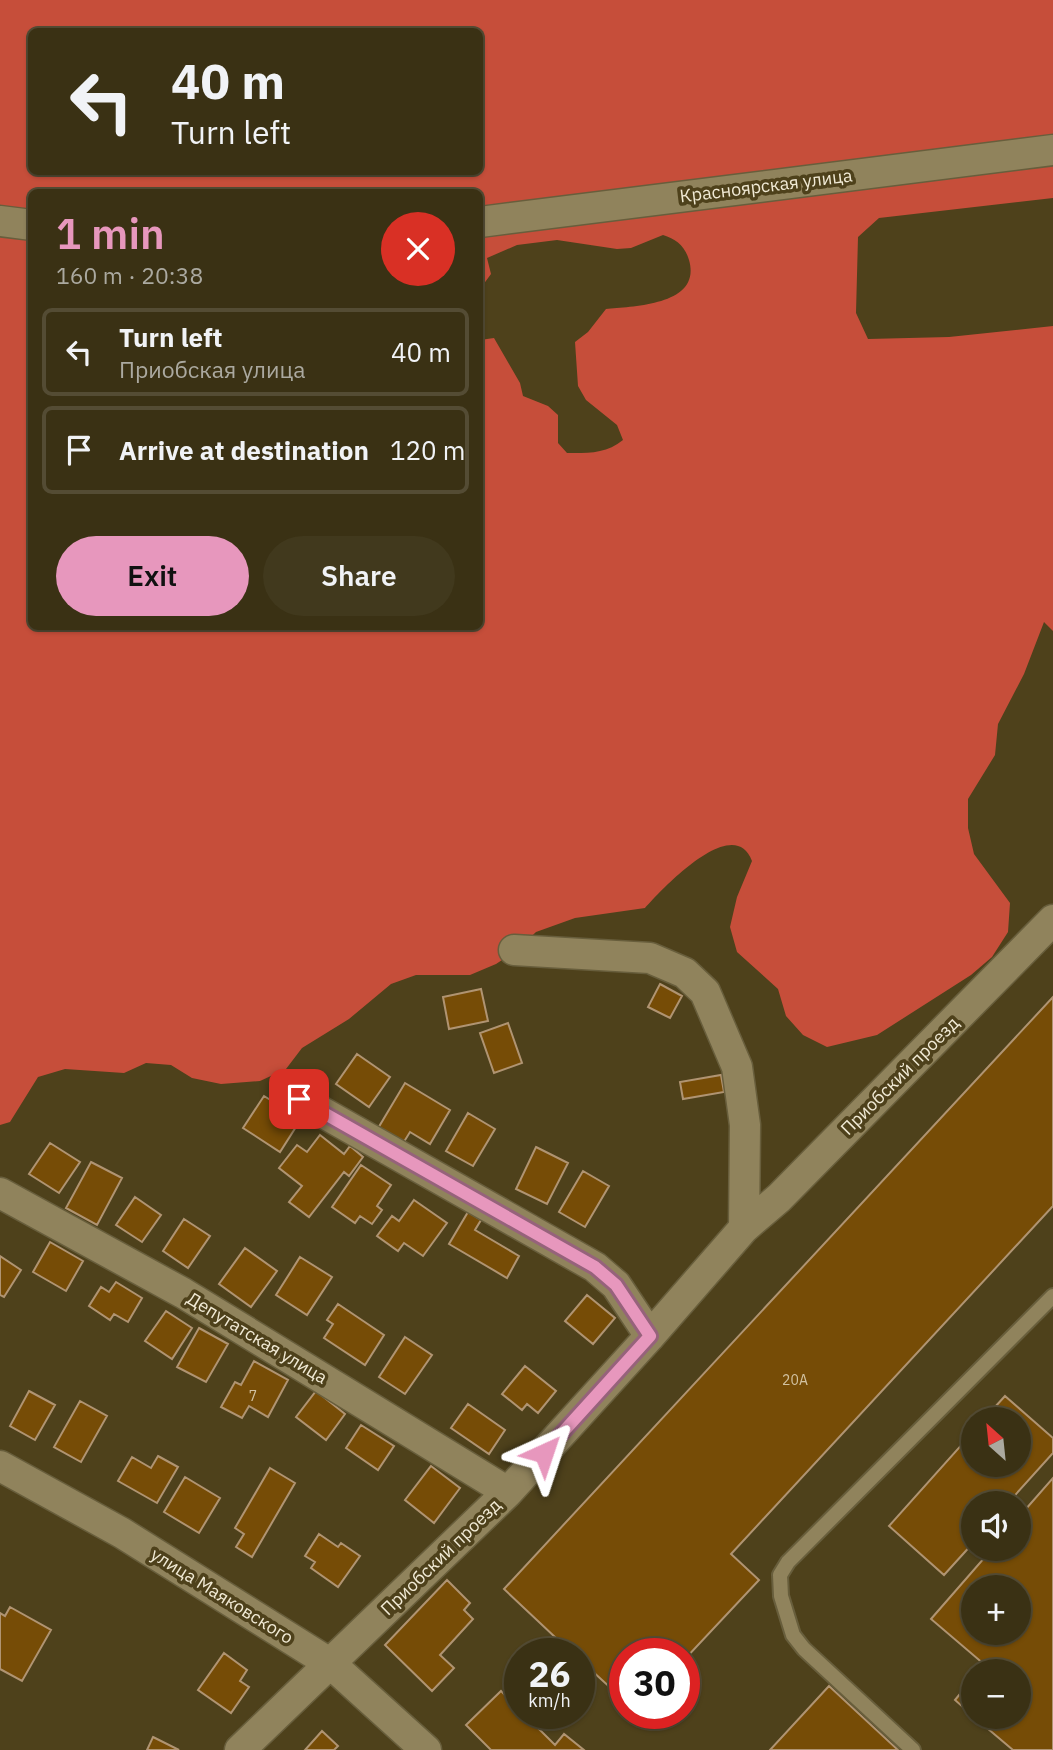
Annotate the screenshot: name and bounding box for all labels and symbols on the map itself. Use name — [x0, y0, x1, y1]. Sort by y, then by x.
street label: Красноярская улица — [678, 163, 854, 208]
street label: Приобский проезд — [835, 1011, 964, 1140]
pin — [269, 1069, 329, 1129]
street label: Депутатская улица — [183, 1286, 332, 1389]
house number: 20А — [782, 1371, 808, 1389]
house number: 7 — [249, 1387, 257, 1405]
north arrow — [961, 1407, 1031, 1477]
position arrow — [507, 1416, 581, 1490]
street label: Приобский проезд — [376, 1493, 506, 1620]
street label: улица Маяковского — [147, 1542, 298, 1649]
speed limit sign: 30 — [609, 1638, 700, 1729]

